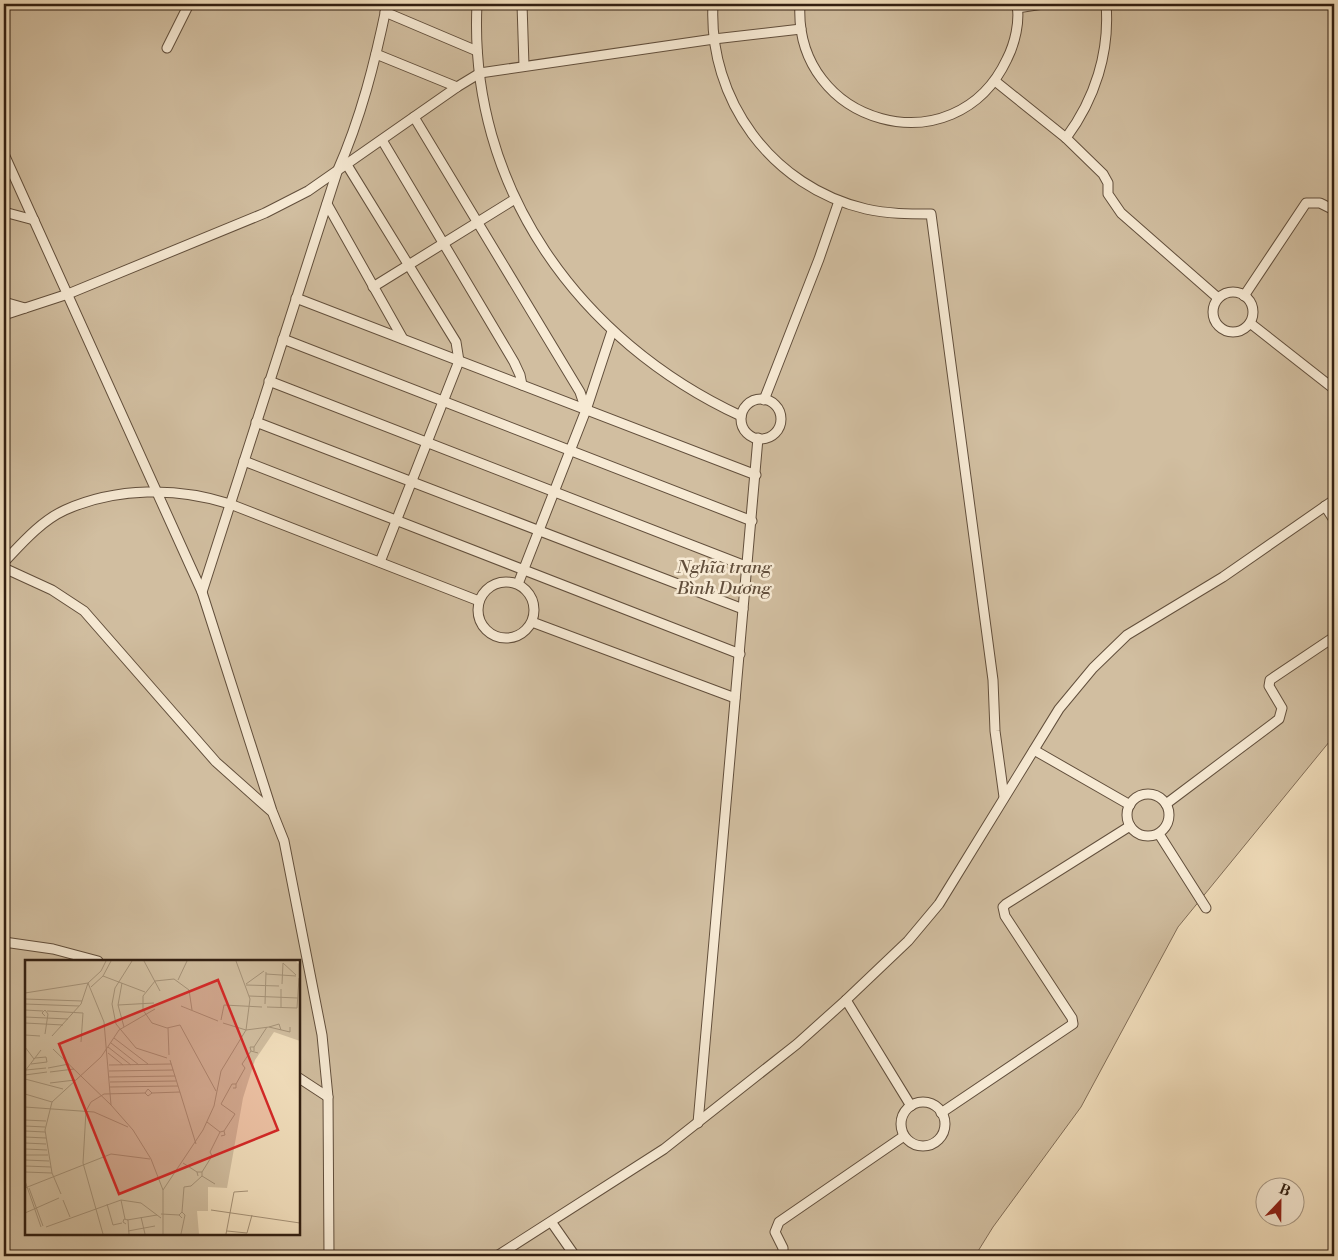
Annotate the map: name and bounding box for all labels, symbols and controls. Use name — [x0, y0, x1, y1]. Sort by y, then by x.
park label: Nghĩa trang Bình Dương — [676, 556, 772, 600]
inset map — [25, 960, 300, 1235]
north arrow — [1256, 1178, 1306, 1228]
text: B — [1276, 1181, 1293, 1201]

